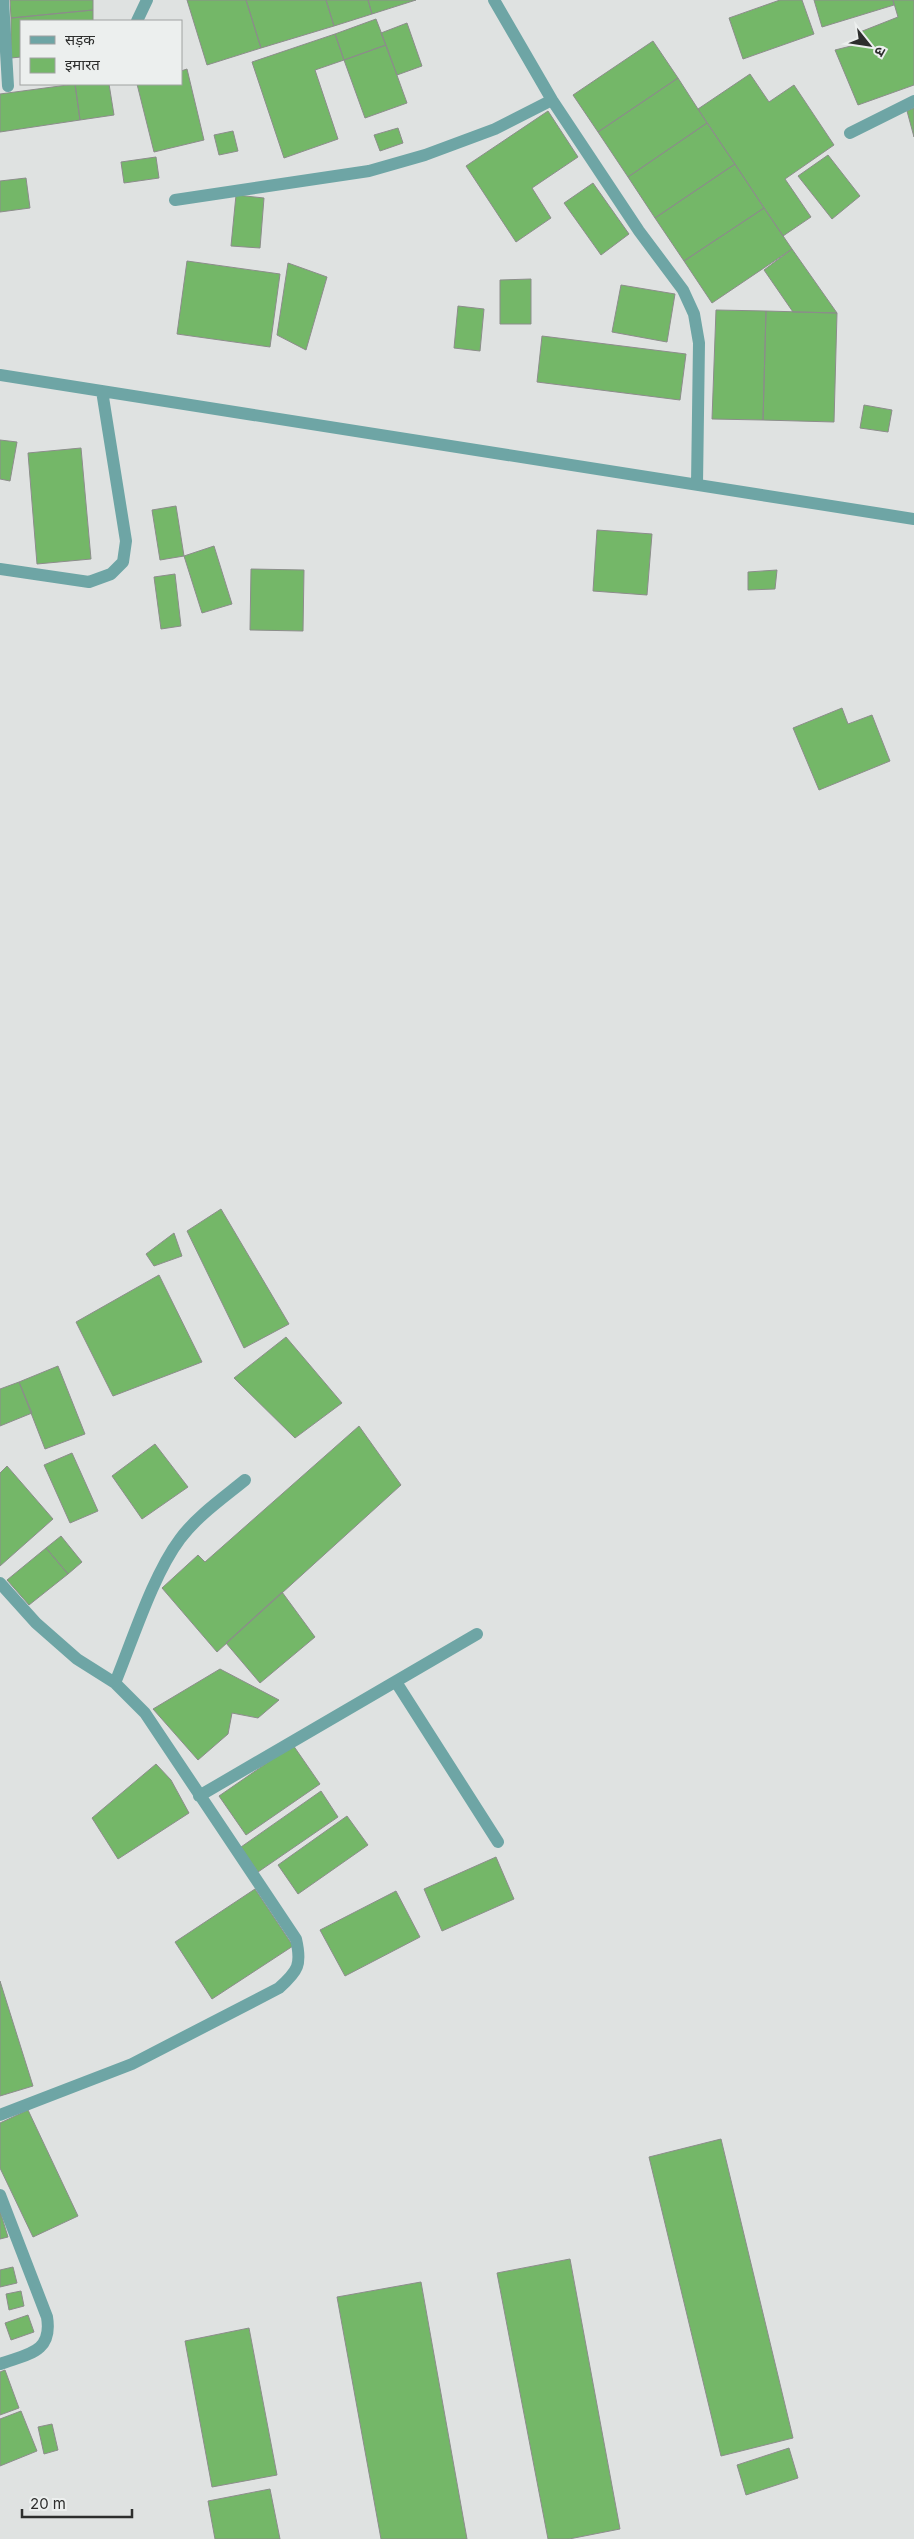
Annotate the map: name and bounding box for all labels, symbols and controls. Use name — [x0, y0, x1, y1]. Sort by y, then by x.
legend — [20, 20, 182, 85]
north arrow — [844, 20, 894, 70]
text: सड़क — [65, 30, 95, 49]
text: उ — [871, 44, 890, 60]
text: इमारत — [65, 55, 100, 74]
scale bar — [22, 2486, 132, 2518]
text: 20 m — [30, 2494, 66, 2513]

